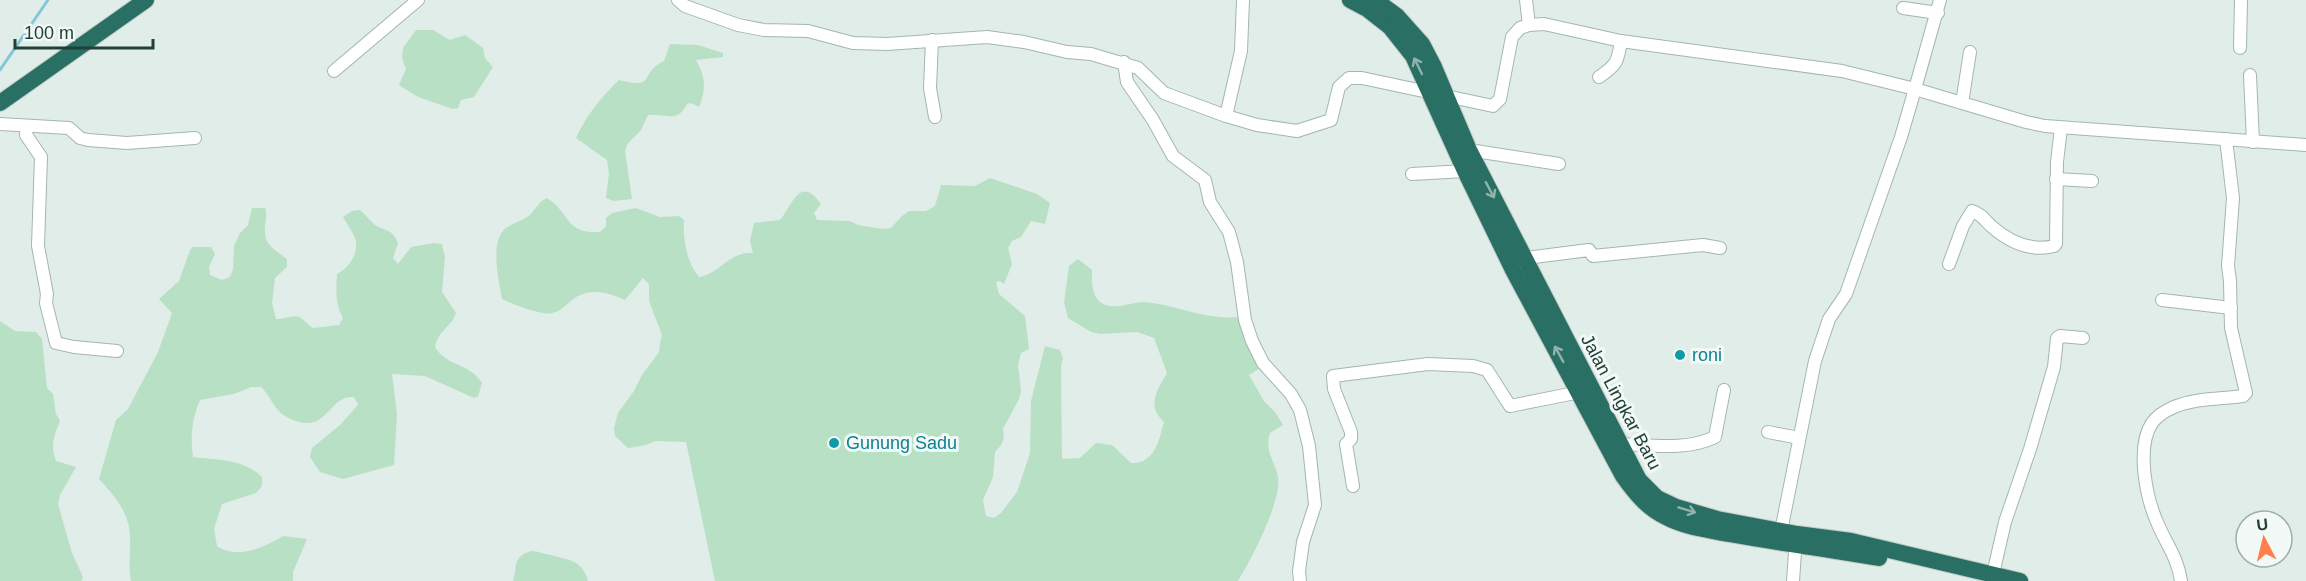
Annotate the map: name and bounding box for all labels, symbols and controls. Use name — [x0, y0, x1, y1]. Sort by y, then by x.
scale bar — [15, 12, 153, 50]
text: 100 m — [24, 23, 74, 43]
one-way arrow — [1412, 57, 1424, 75]
one-way arrow — [1484, 181, 1496, 198]
street label: Jalan Lingkar Baru — [1577, 331, 1665, 473]
place label: roni — [1692, 345, 1722, 365]
one-way arrow — [1553, 346, 1565, 363]
marker: roni — [1673, 348, 1687, 362]
place label: Gunung Sadu — [846, 433, 957, 453]
marker: Gunung Sadu — [827, 436, 841, 450]
one-way arrow — [1677, 505, 1696, 516]
north arrow — [2234, 509, 2294, 569]
text: U — [2255, 515, 2269, 534]

